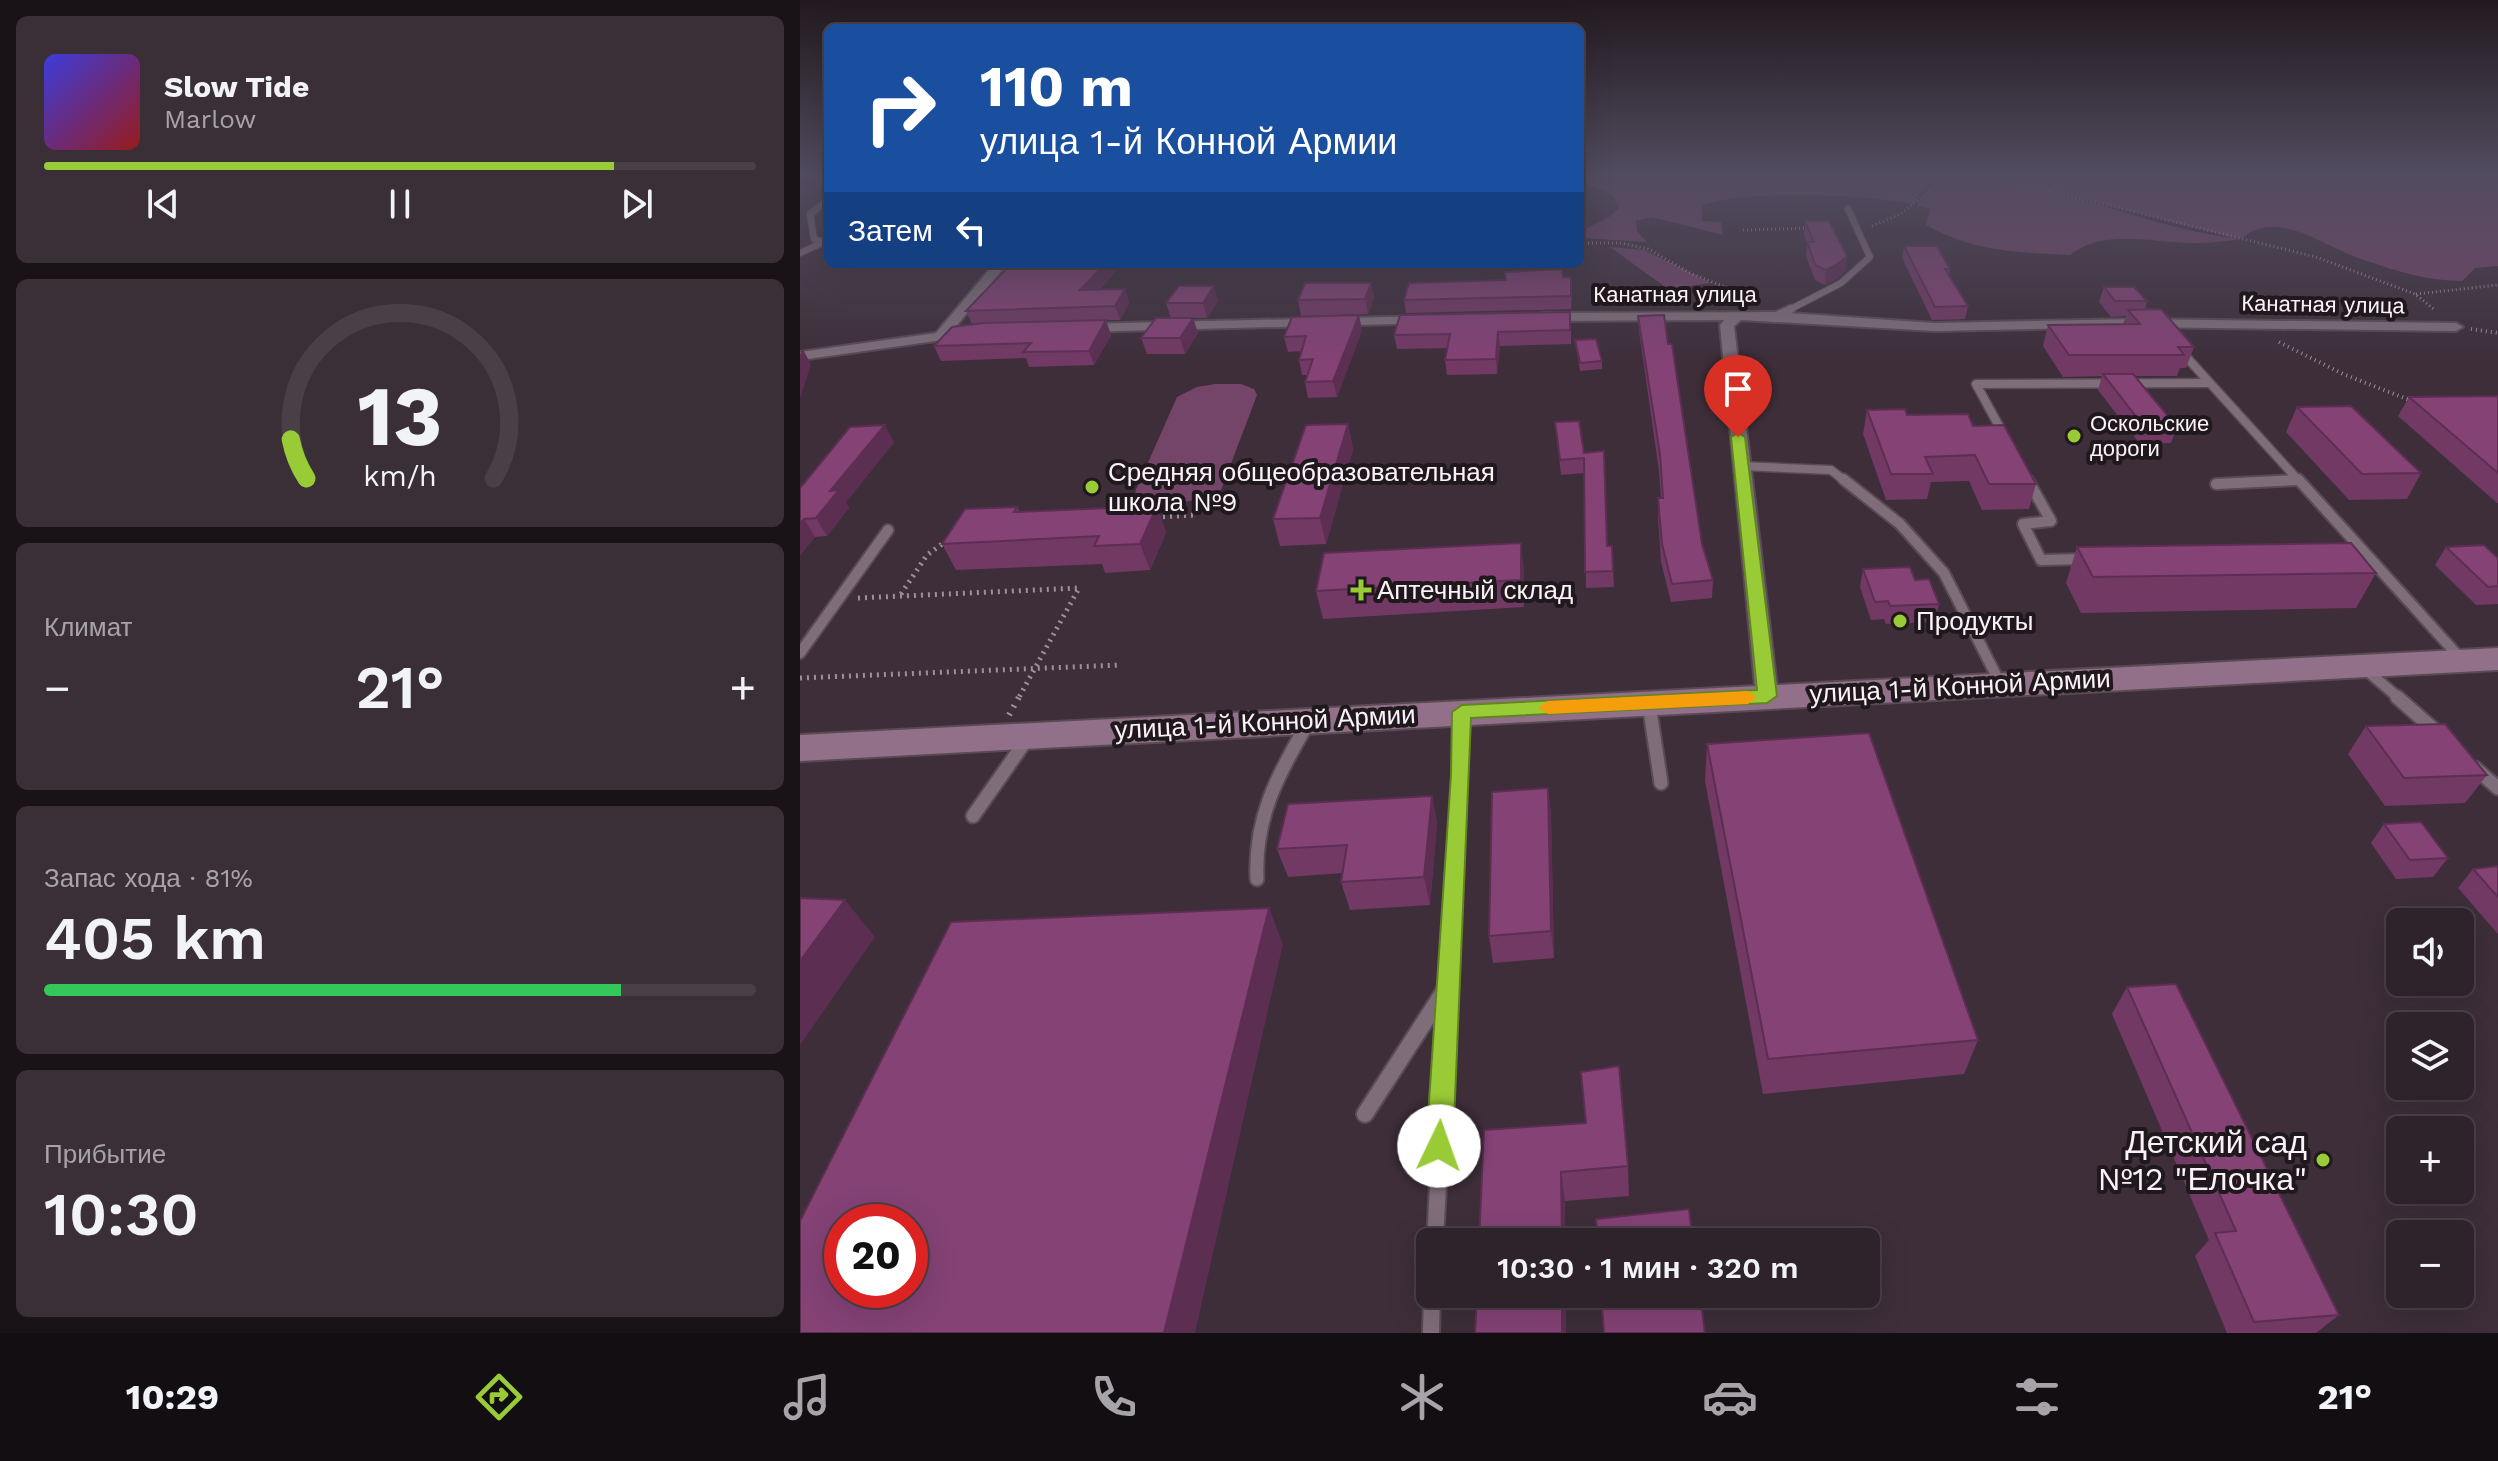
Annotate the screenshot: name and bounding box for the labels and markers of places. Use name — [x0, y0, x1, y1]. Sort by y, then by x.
pin — [1704, 355, 1772, 437]
place label: Оскольские дороги — [2090, 411, 2209, 461]
marker: Оскольские дороги — [2065, 427, 2083, 445]
place label: Средняя общеобразовательная школа №9 — [1108, 457, 1495, 517]
marker: Средняя общеобразовательная школа №9 — [1083, 478, 1101, 496]
place label: Аптечный склад — [1377, 575, 1573, 605]
marker: Аптечный склад — [1352, 581, 1370, 599]
place label: Продукты — [1916, 606, 2033, 636]
marker: Продукты — [1891, 612, 1909, 630]
place label: Детский сад №12 "Елочка" — [2098, 1123, 2307, 1198]
marker: Детский сад №12 "Елочка" — [2314, 1151, 2332, 1169]

